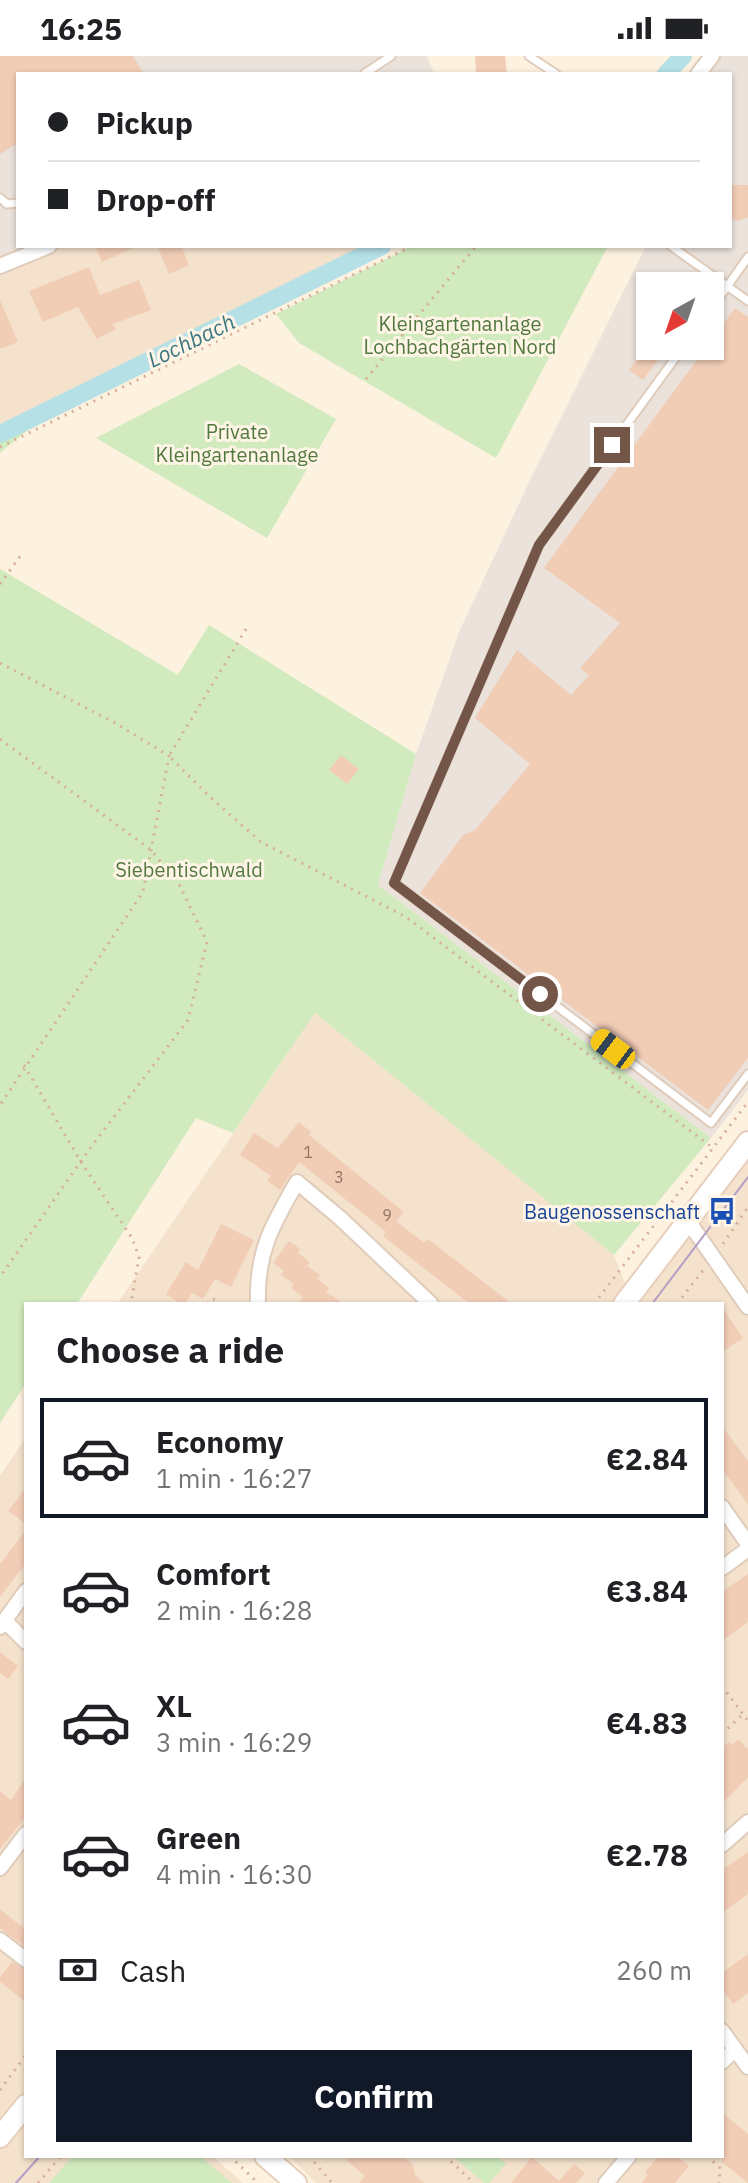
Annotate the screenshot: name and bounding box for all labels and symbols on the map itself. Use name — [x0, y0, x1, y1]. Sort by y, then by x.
north arrow — [636, 272, 724, 360]
water label: Lochbach — [142, 306, 240, 374]
park label: Kleingartenanlage Lochbachgärten Nord — [364, 310, 556, 360]
park label: Private Kleingartenanlage — [156, 418, 318, 468]
route end — [594, 427, 630, 463]
park label: Siebentischwald — [115, 856, 263, 883]
route start — [522, 976, 558, 1012]
car — [587, 1025, 639, 1073]
house number: 1 — [303, 1142, 313, 1162]
house number: 3 — [334, 1167, 344, 1187]
bus stop icon: Baugenossenschaft — [707, 1196, 737, 1226]
place label: Baugenossenschaft — [524, 1198, 700, 1225]
house number: 9 — [382, 1205, 392, 1225]

